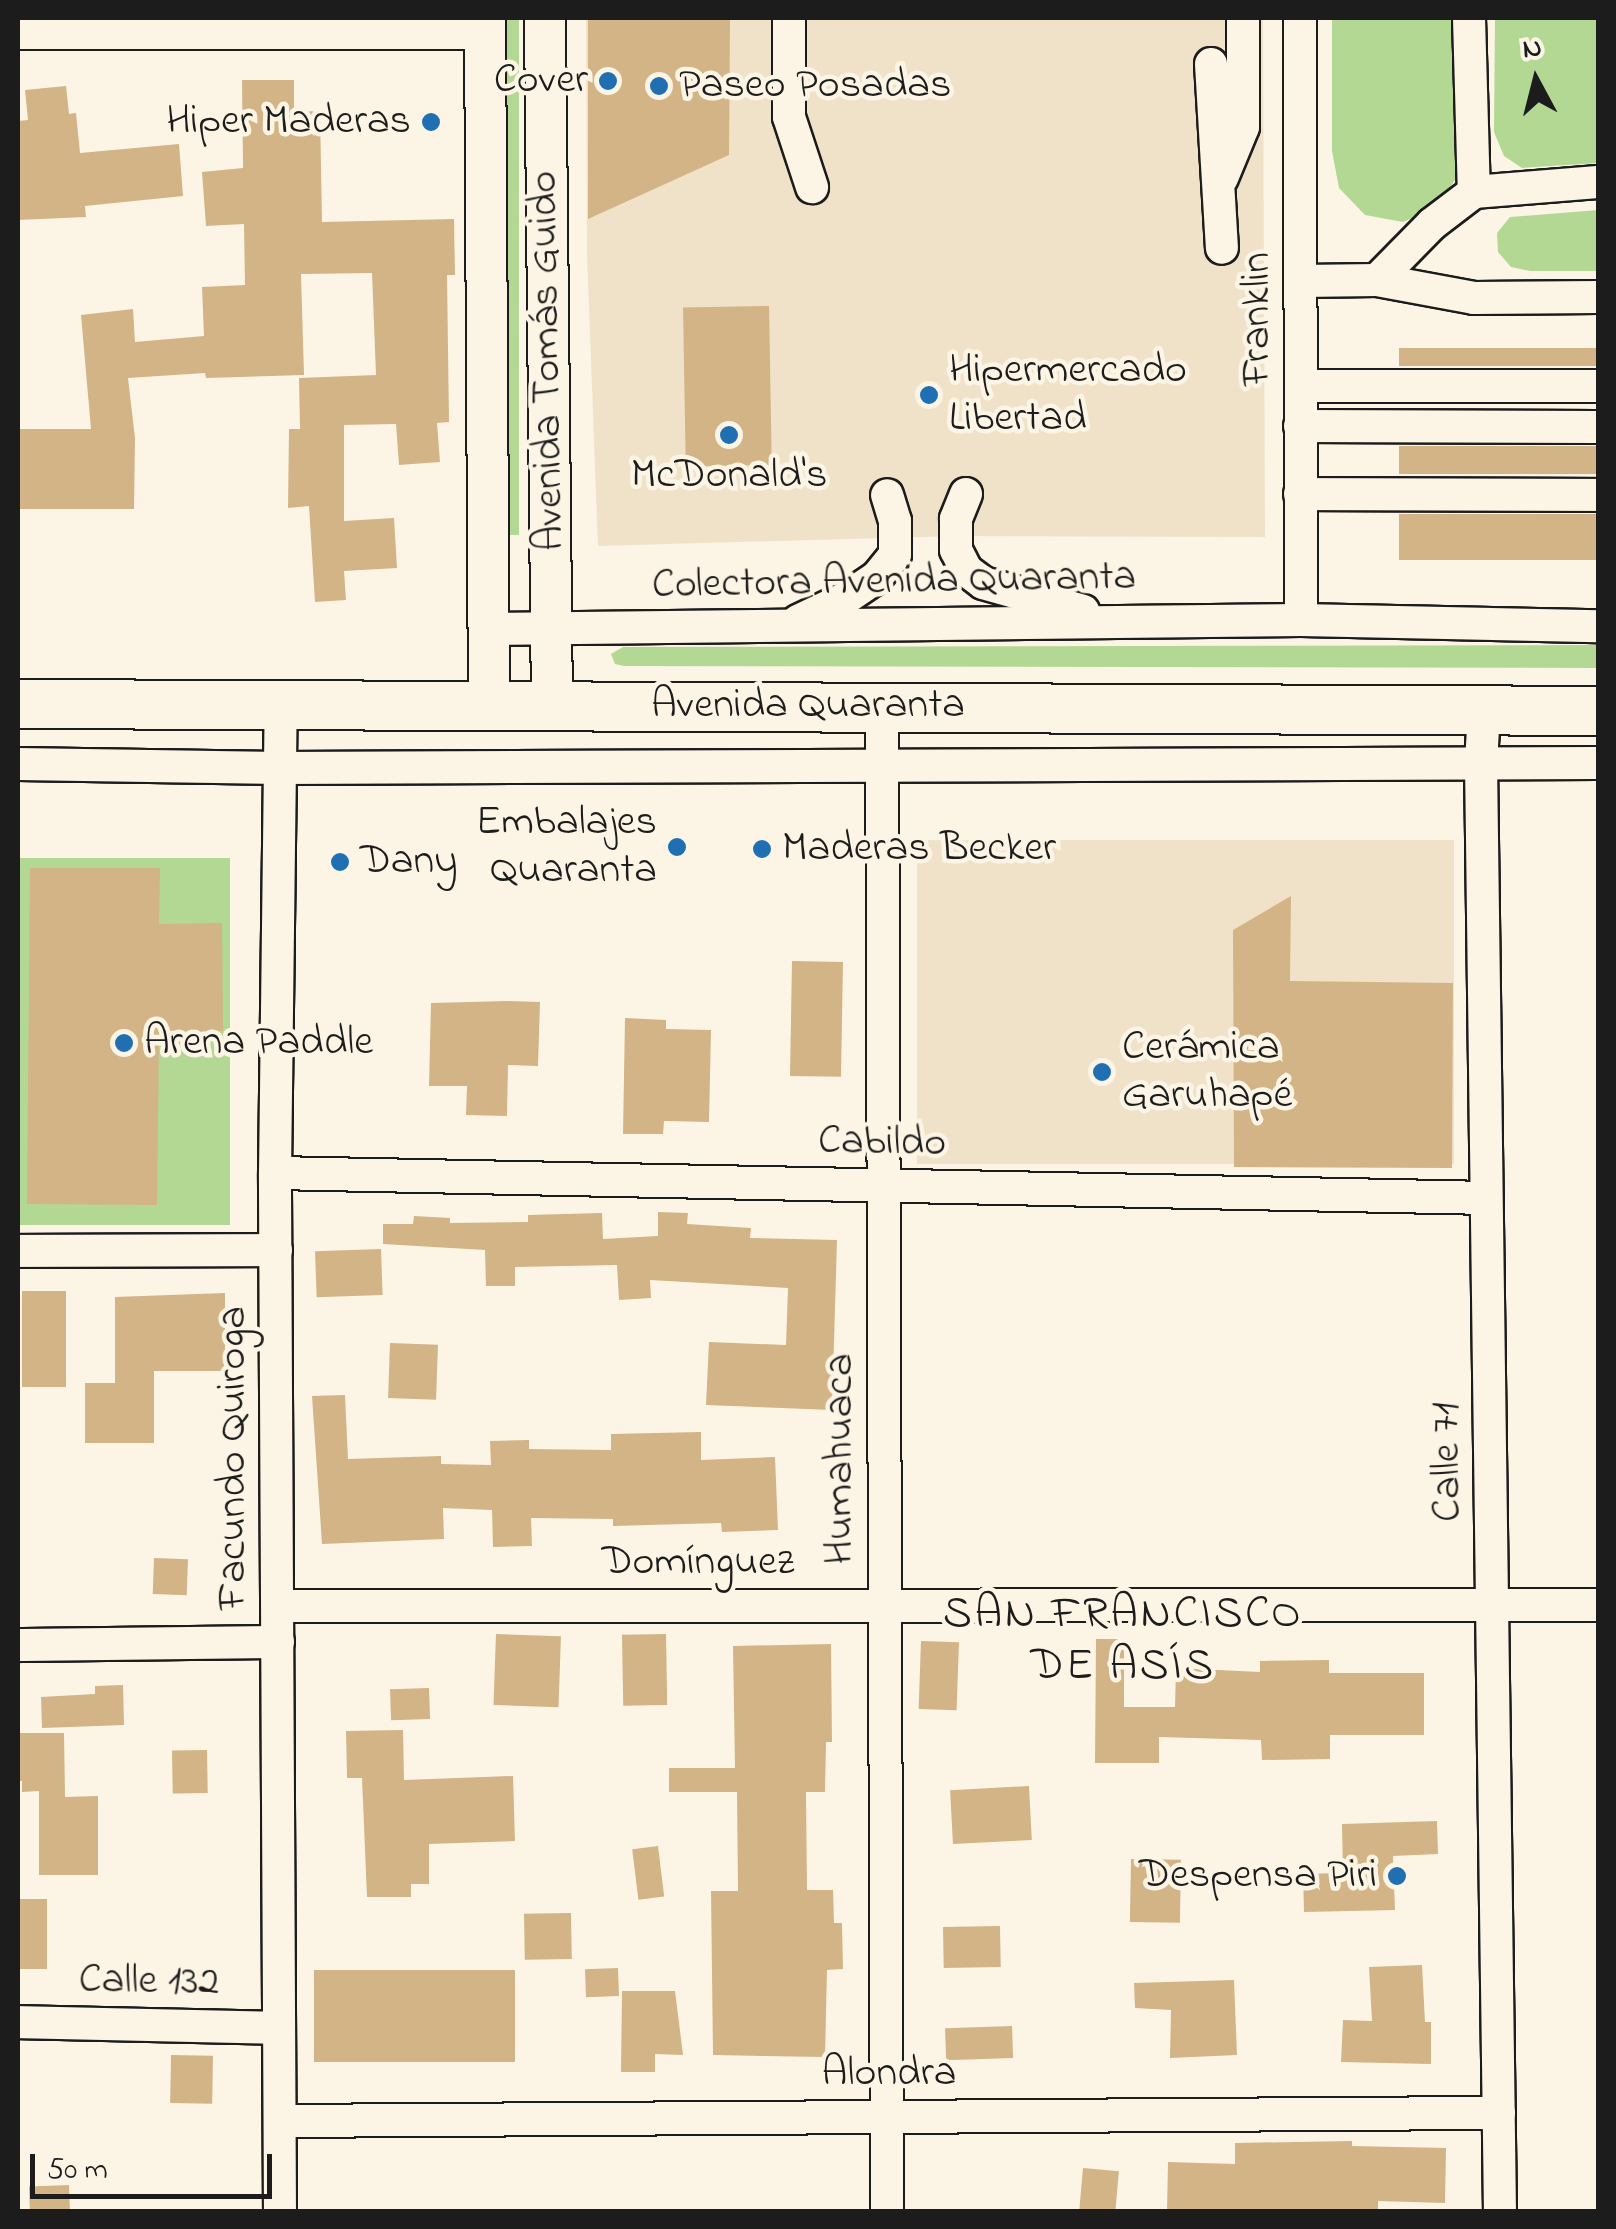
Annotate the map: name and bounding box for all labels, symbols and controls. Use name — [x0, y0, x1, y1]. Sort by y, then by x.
text: N — [1520, 28, 1544, 71]
north arrow — [1486, 30, 1586, 130]
place label: Cover — [494, 56, 588, 106]
place label: Paseo Posadas — [679, 61, 951, 111]
marker: Cover — [597, 70, 619, 92]
marker: Paseo Posadas — [648, 75, 670, 97]
place label: Hiper Maderas — [166, 97, 411, 147]
marker: Hiper Maderas — [420, 111, 442, 133]
street label: Avenida Tomás Guido — [519, 170, 577, 552]
street label: Franklin — [1233, 252, 1283, 386]
place label: Hipermercado Libertad — [949, 346, 1187, 444]
marker: Hipermercado Libertad — [918, 384, 940, 406]
marker: McDonald's — [718, 424, 740, 446]
place label: McDonald's — [631, 451, 827, 501]
street label: Colectora Avenida Quaranta — [651, 553, 1137, 611]
street label: Avenida Quaranta — [651, 681, 965, 731]
place label: Embalajes Quaranta — [476, 798, 657, 896]
place label: Maderas Becker — [782, 824, 1056, 874]
marker: Embalajes Quaranta — [666, 836, 688, 858]
place label: Dany — [360, 837, 458, 887]
marker: Maderas Becker — [751, 838, 773, 860]
marker: Dany — [329, 851, 351, 873]
place label: Arena Paddle — [144, 1018, 373, 1068]
place label: Cerámica Garuhapé — [1122, 1023, 1292, 1122]
marker: Arena Paddle — [113, 1032, 135, 1054]
marker: Cerámica Garuhapé — [1091, 1061, 1113, 1083]
street label: Cabildo — [818, 1117, 946, 1169]
street label: Facundo Quiroga — [209, 1306, 259, 1610]
street label: Humahuaca — [816, 1353, 866, 1565]
street label: Calle 71 — [1422, 1402, 1474, 1522]
street label: Domínguez — [602, 1538, 794, 1588]
district label: SAN FRANCISCO DE ASÍS — [943, 1589, 1303, 1695]
place label: Despensa Piri — [1139, 1851, 1377, 1901]
marker: Despensa Piri — [1386, 1865, 1408, 1887]
street label: Calle 132 — [78, 1956, 220, 2008]
street label: Alondra — [822, 2049, 956, 2099]
scale bar — [35, 2134, 278, 2196]
text: 50 m — [47, 2149, 108, 2193]

